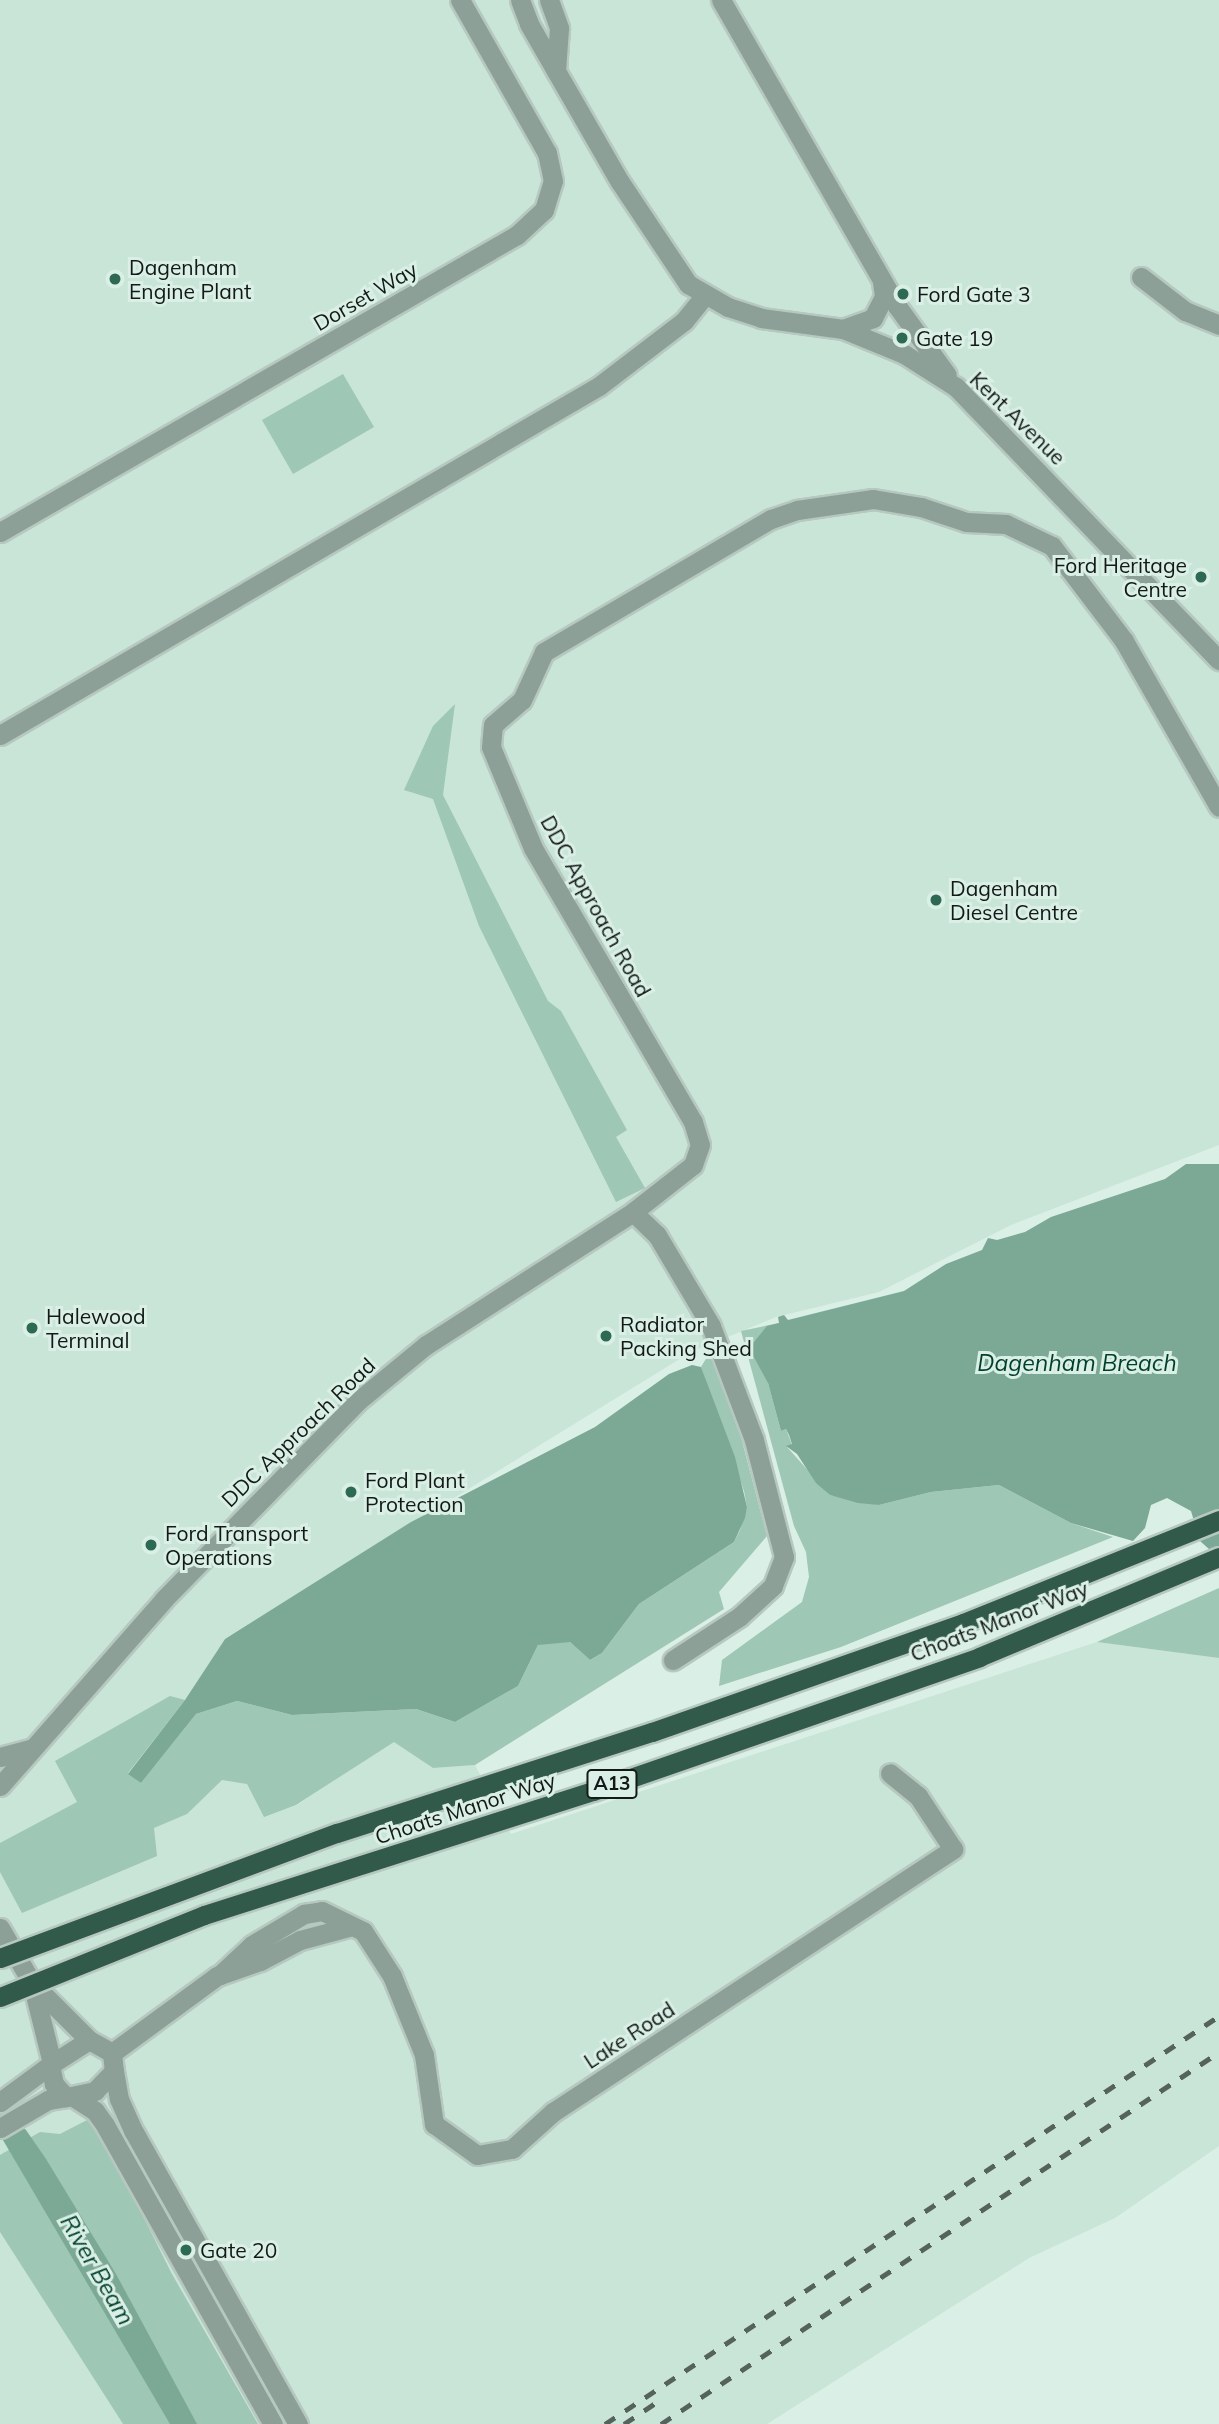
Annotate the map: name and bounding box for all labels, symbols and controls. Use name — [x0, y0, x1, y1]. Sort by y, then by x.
place label: Dagenham Engine Plant — [129, 254, 251, 304]
street label: Dorset Way — [309, 256, 421, 336]
marker: Dagenham Engine Plant — [107, 271, 123, 287]
place label: Ford Gate 3 — [917, 281, 1031, 307]
marker: Ford Gate 3 — [895, 286, 911, 302]
place label: Gate 19 — [916, 325, 993, 351]
marker: Gate 19 — [894, 330, 910, 346]
street label: Kent Avenue — [965, 366, 1071, 470]
place label: Ford Heritage Centre — [1054, 552, 1187, 602]
marker: Ford Heritage Centre — [1193, 569, 1209, 585]
street label: DDC Approach Road — [536, 811, 656, 1001]
place label: Dagenham Diesel Centre — [950, 875, 1078, 925]
marker: Dagenham Diesel Centre — [928, 892, 944, 908]
place label: Halewood Terminal — [46, 1303, 146, 1353]
place label: Radiator Packing Shed — [620, 1311, 752, 1361]
marker: Halewood Terminal — [24, 1320, 40, 1336]
marker: Radiator Packing Shed — [598, 1328, 614, 1344]
water label: Dagenham Breach — [977, 1349, 1177, 1377]
street label: DDC Approach Road — [216, 1352, 380, 1512]
place label: Ford Plant Protection — [365, 1467, 465, 1517]
marker: Ford Plant Protection — [343, 1484, 359, 1500]
place label: Ford Transport Operations — [165, 1520, 308, 1570]
marker: Ford Transport Operations — [143, 1537, 159, 1553]
street label: Choats Manor Way — [907, 1575, 1091, 1667]
street label: Choats Manor Way — [372, 1767, 558, 1849]
road number: A13 — [586, 1768, 638, 1800]
street label: Lake Road — [579, 1996, 679, 2074]
water label: River Beam — [54, 2210, 140, 2330]
place label: Gate 20 — [200, 2237, 277, 2263]
marker: Gate 20 — [178, 2242, 194, 2258]

